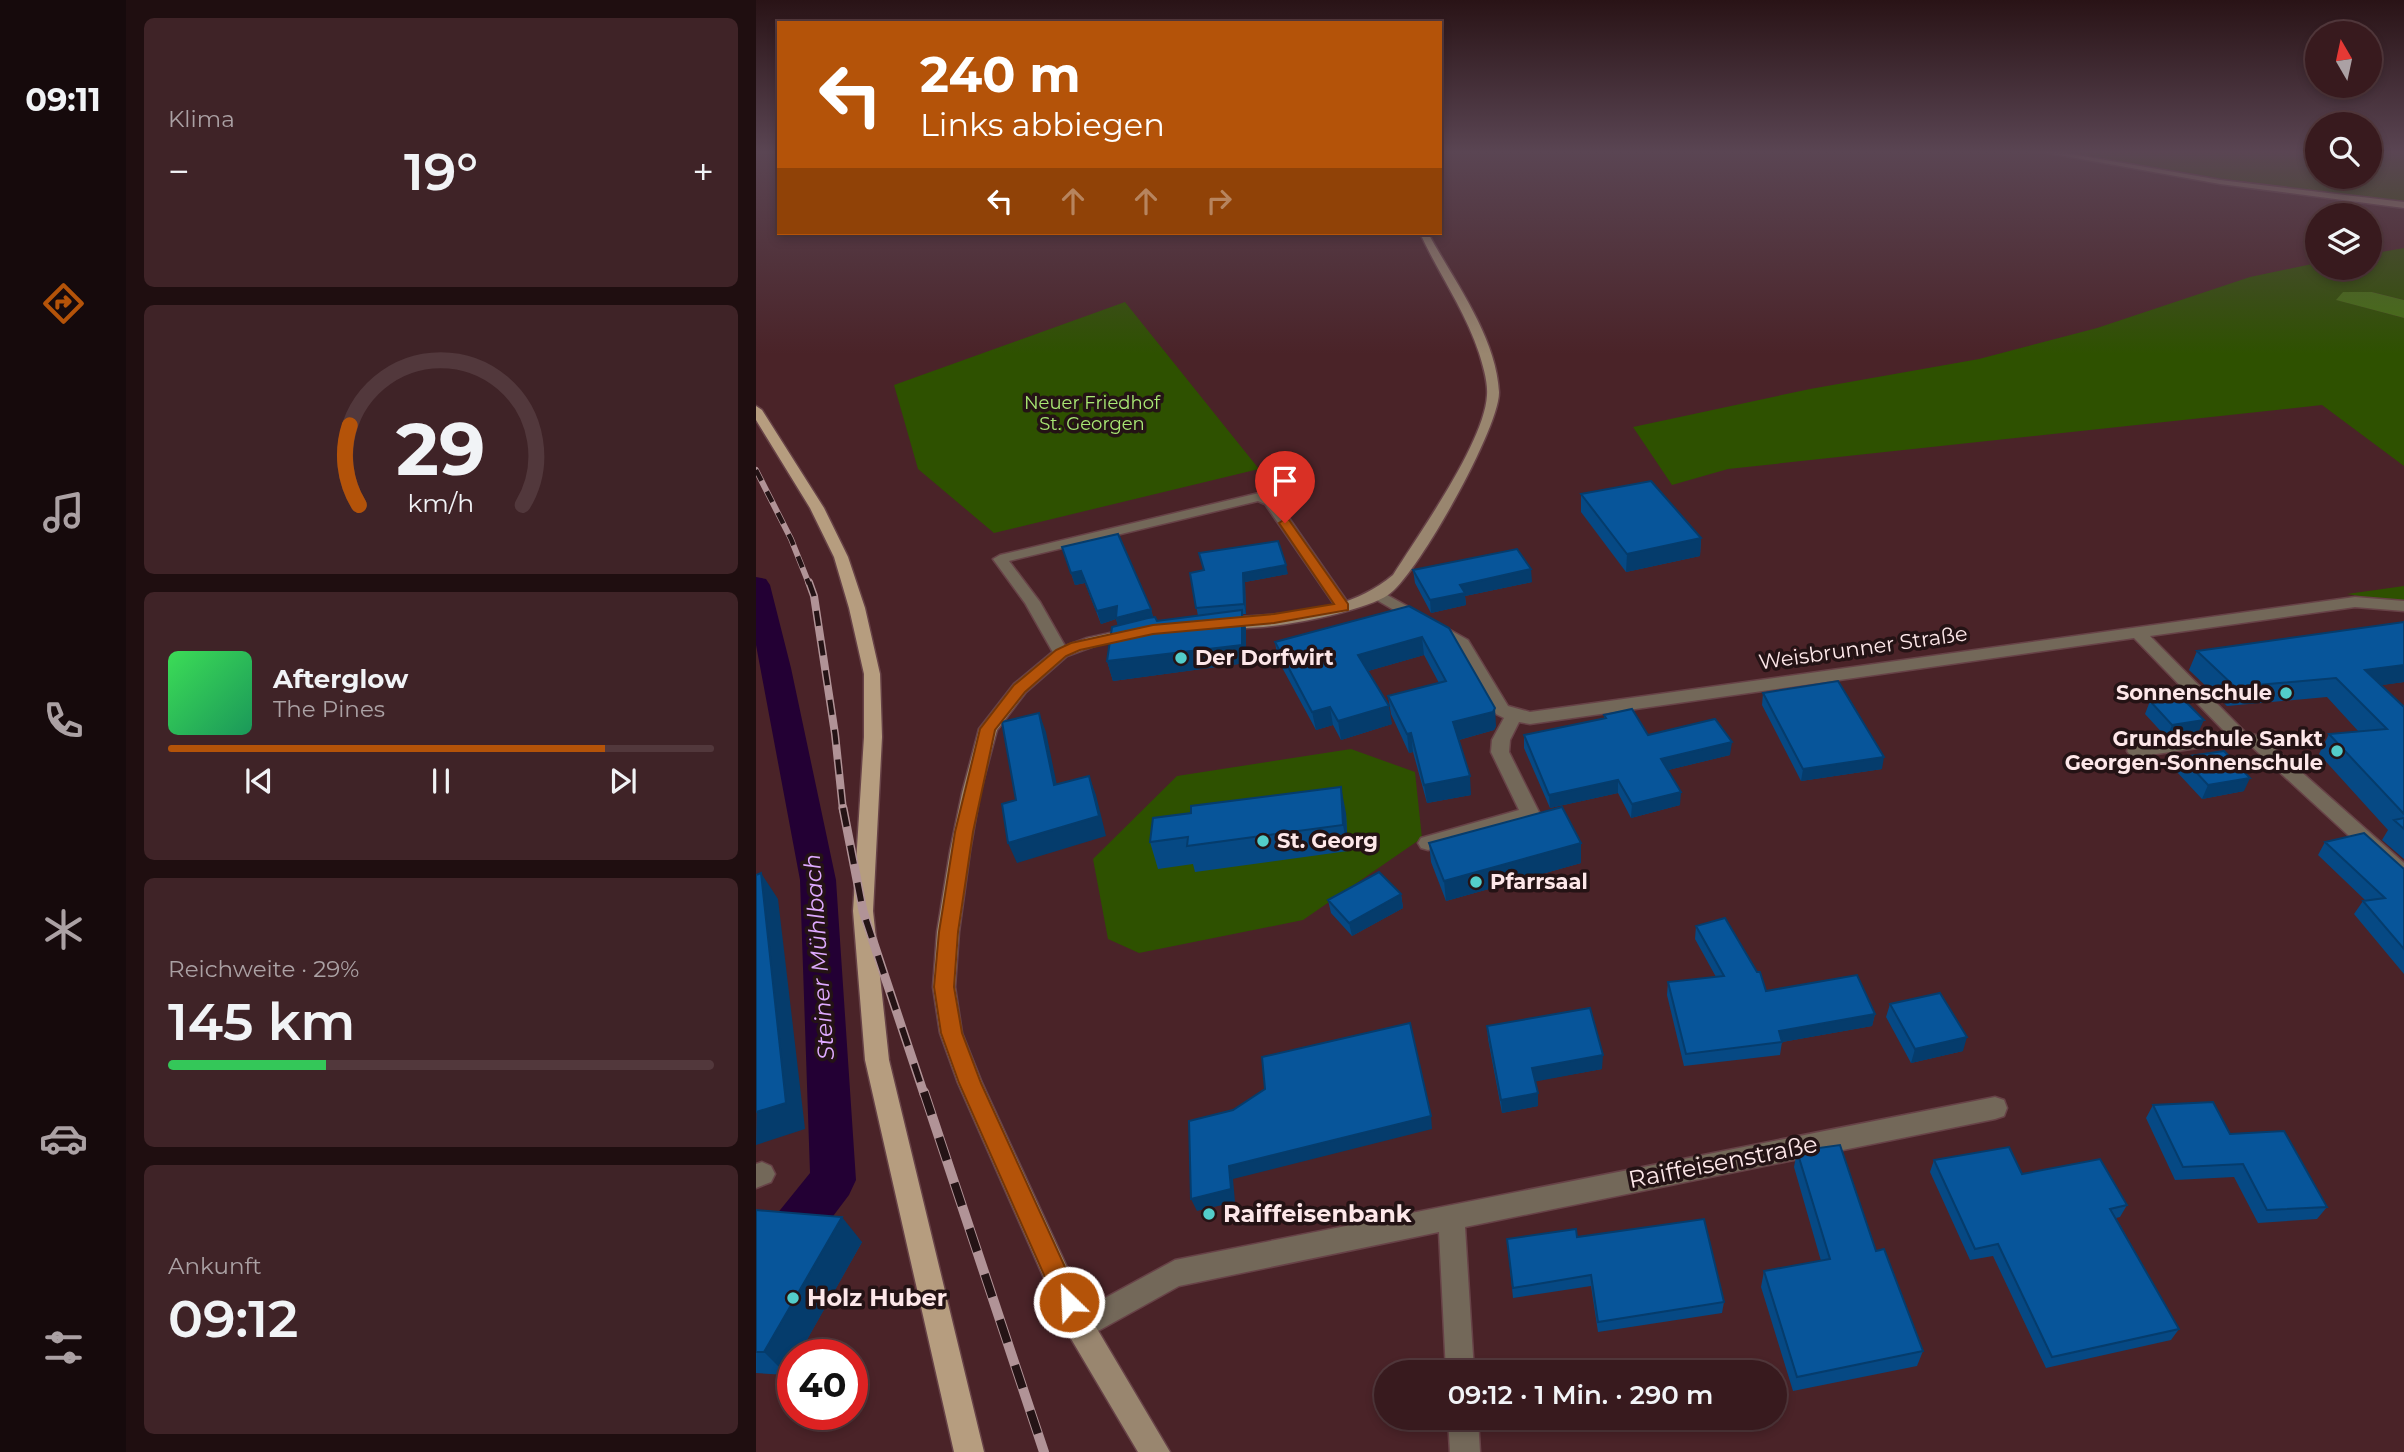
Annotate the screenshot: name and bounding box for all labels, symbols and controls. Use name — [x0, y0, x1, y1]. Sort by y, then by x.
north arrow — [2305, 21, 2382, 98]
map controls — [2305, 21, 2382, 280]
text: 240 m — [920, 45, 1081, 104]
icon: left — [805, 49, 896, 140]
text: 09:11 — [25, 80, 101, 119]
text: Klima — [168, 105, 235, 133]
text: Links abbiegen — [920, 105, 1165, 144]
button: search — [2305, 112, 2382, 189]
text: 19° — [404, 140, 478, 203]
text: − — [168, 148, 190, 195]
text: + — [692, 148, 714, 195]
icon: left — [981, 182, 1019, 220]
icon: ahead — [1054, 182, 1092, 220]
icon: ahead — [1127, 182, 1165, 220]
icon: right — [1200, 182, 1238, 220]
button: layers — [2305, 203, 2382, 280]
icon: directions — [39, 279, 88, 328]
park label: Neuer Friedhof St. Georgen — [1024, 392, 1161, 435]
text: 29 — [396, 406, 486, 494]
pin — [1255, 451, 1315, 523]
icon: arrive — [1266, 462, 1304, 500]
icon: music — [39, 488, 88, 537]
text: km/h — [408, 488, 474, 518]
street label: Weisbrunner Straße — [1757, 620, 1969, 675]
place label: Der Dorfwirt — [1195, 645, 1334, 670]
marker: Der Dorfwirt — [1173, 650, 1189, 666]
text: Afterglow — [273, 663, 408, 695]
place label: Sonnenschule — [2116, 680, 2272, 705]
marker: Sonnenschule — [2278, 685, 2294, 701]
text: The Pines — [273, 695, 385, 723]
icon: phone — [39, 696, 88, 745]
place label: Grundschule Sankt Georgen-Sonnenschule — [2065, 726, 2323, 775]
marker: Grundschule Sankt Georgen-Sonnenschule — [2329, 743, 2345, 759]
icon: previous — [240, 762, 278, 800]
icon: pause — [422, 762, 460, 800]
icon: next — [604, 762, 642, 800]
place label: St. Georg — [1277, 828, 1378, 853]
marker: St. Georg — [1255, 833, 1271, 849]
water label: Steiner Mühlbach — [798, 853, 840, 1061]
place label: Pfarrsaal — [1490, 869, 1588, 894]
marker: Pfarrsaal — [1468, 874, 1484, 890]
icon: climate — [39, 905, 88, 954]
text: Reichweite · 29% — [168, 955, 359, 983]
text: 145 km — [168, 990, 355, 1053]
icon: car — [39, 1114, 88, 1163]
street label: Raiffeisenstraße — [1626, 1129, 1820, 1194]
place label: Raiffeisenbank — [1223, 1199, 1412, 1228]
marker: Raiffeisenbank — [1201, 1206, 1217, 1222]
text: Ankunft — [168, 1252, 262, 1280]
position arrow — [1032, 1265, 1106, 1339]
place label: Holz Huber — [807, 1283, 947, 1312]
text: 09:12 — [168, 1287, 298, 1350]
marker: Holz Huber — [785, 1290, 801, 1306]
icon: filters — [39, 1323, 88, 1372]
speed limit sign: 40 — [777, 1339, 868, 1430]
text: 09:12 · 1 Min. · 290 m — [1448, 1379, 1713, 1411]

